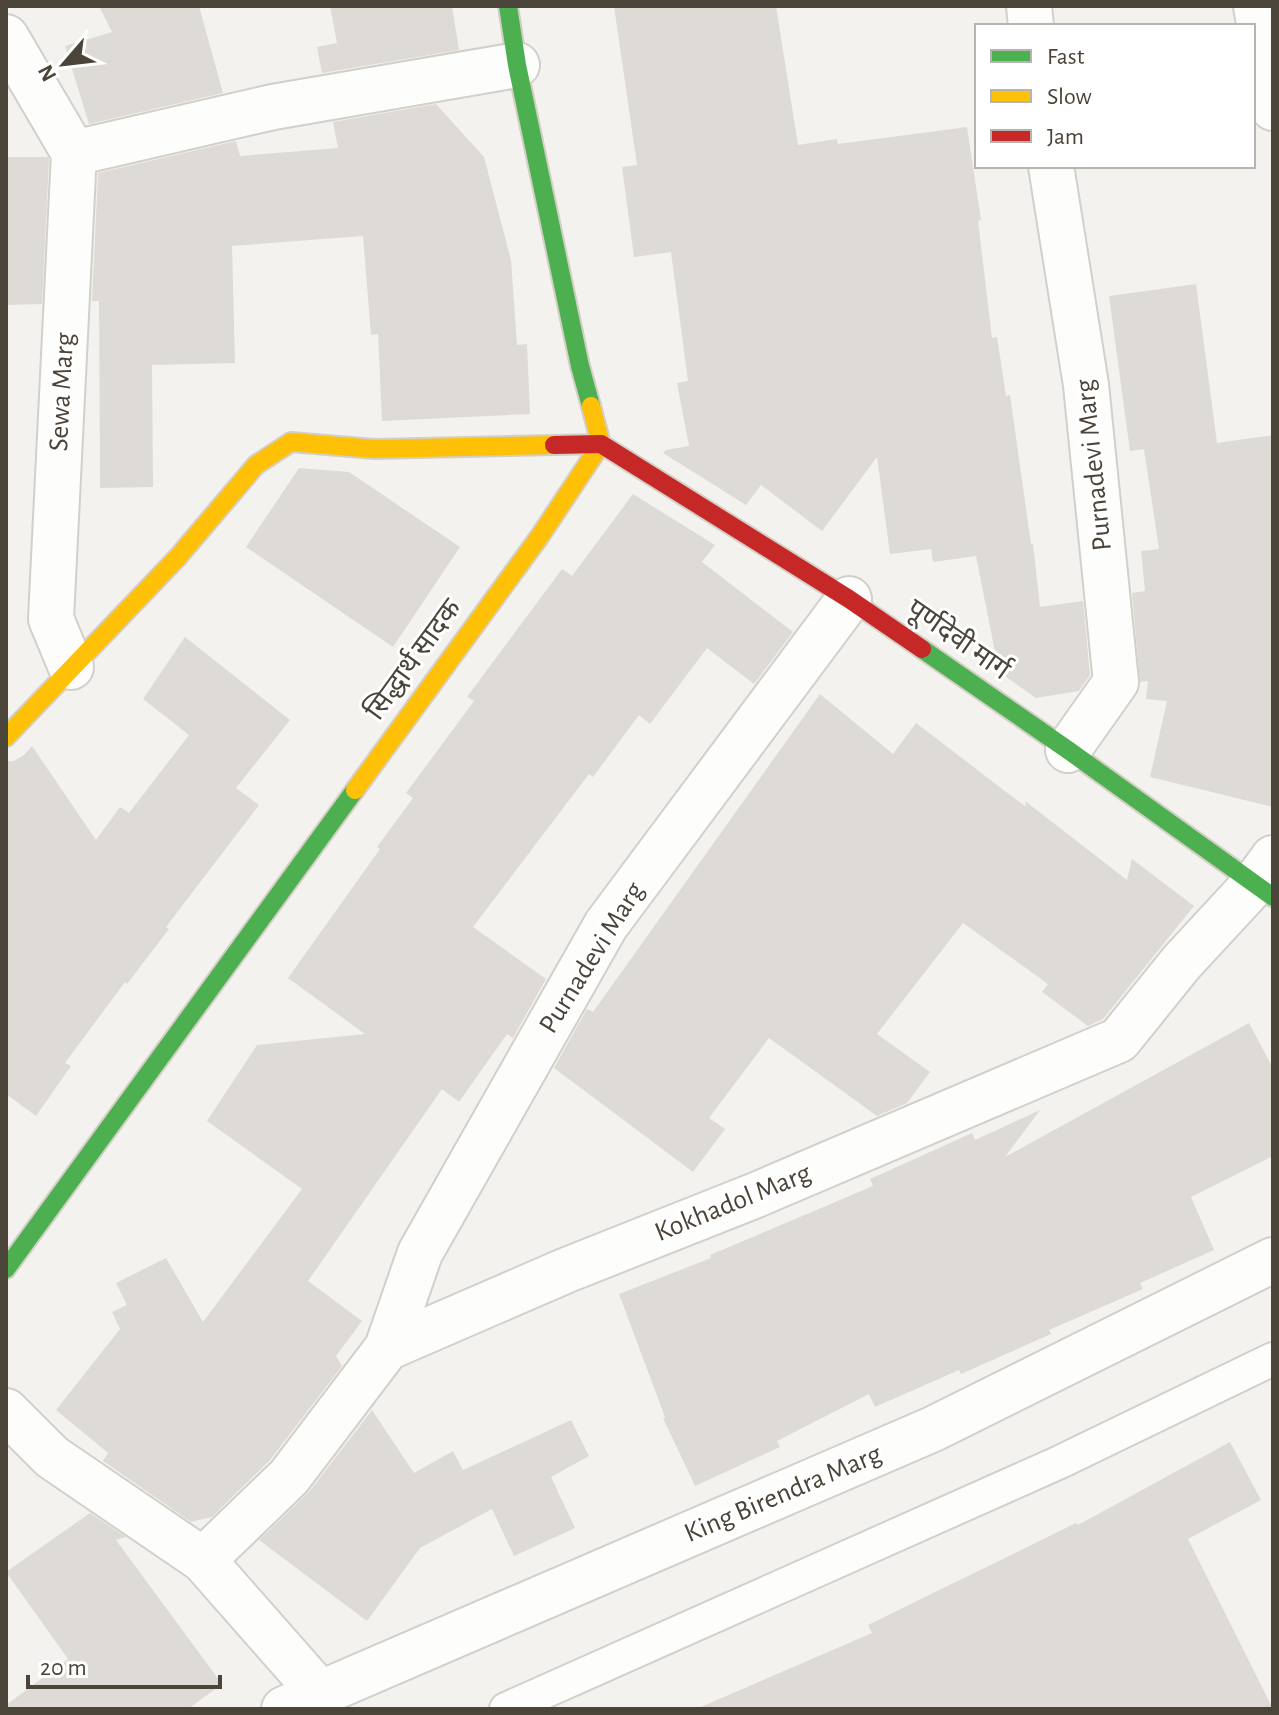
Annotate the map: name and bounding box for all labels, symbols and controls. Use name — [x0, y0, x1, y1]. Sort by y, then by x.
north arrow — [24, 24, 104, 104]
legend — [975, 24, 1255, 168]
text: Fast — [1047, 45, 1085, 69]
text: N — [34, 61, 61, 85]
text: Slow — [1047, 85, 1092, 109]
text: Jam — [1047, 125, 1084, 149]
street label: Sewa Marg — [45, 332, 79, 452]
street label: Purnadevi Marg — [1071, 377, 1117, 552]
street label: पूर्णदेवी मार्ग — [900, 591, 1018, 688]
street label: सिद्धार्थ सादक — [358, 592, 467, 725]
street label: Purnadevi Marg — [534, 877, 650, 1039]
street label: Kokhadol Marg — [651, 1159, 815, 1247]
street label: King Birendra Marg — [680, 1440, 886, 1548]
scale bar — [28, 1639, 220, 1689]
text: 20 m — [40, 1656, 87, 1680]

